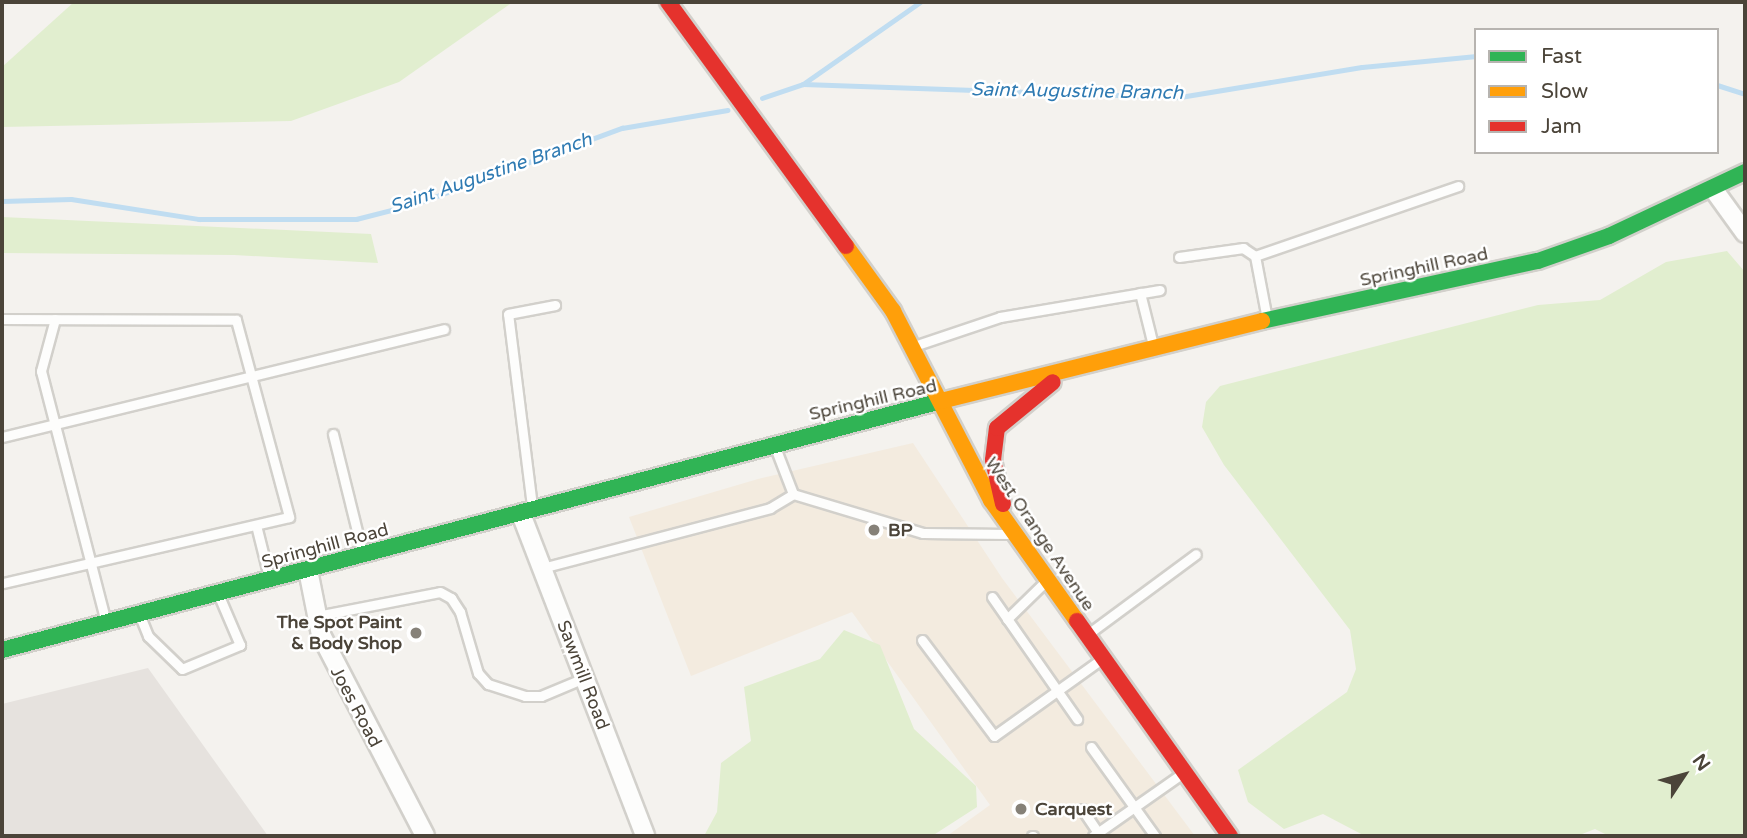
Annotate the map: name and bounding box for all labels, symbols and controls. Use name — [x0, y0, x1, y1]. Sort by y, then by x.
legend — [1474, 28, 1719, 154]
text: Fast — [1541, 44, 1582, 69]
water label: Saint Augustine Branch — [971, 79, 1183, 105]
text: Slow — [1541, 79, 1588, 104]
text: Jam — [1541, 114, 1582, 139]
water label: Saint Augustine Branch — [387, 129, 595, 219]
street label: Springhill Road — [1358, 243, 1490, 291]
street label: Springhill Road — [807, 375, 939, 425]
street label: West Orange Avenue — [981, 453, 1099, 615]
street label: Springhill Road — [259, 519, 391, 573]
place label: BP — [888, 519, 913, 541]
marker: BP — [866, 522, 882, 538]
place label: The Spot Paint & Body Shop — [277, 612, 402, 654]
street label: Sawmill Road — [552, 617, 614, 733]
marker: The Spot Paint & Body Shop — [408, 625, 424, 641]
street label: Joes Road — [326, 663, 386, 751]
north arrow — [1649, 740, 1719, 810]
text: N — [1688, 750, 1714, 775]
place label: Carquest — [1035, 798, 1112, 820]
marker: Carquest — [1013, 801, 1029, 817]

